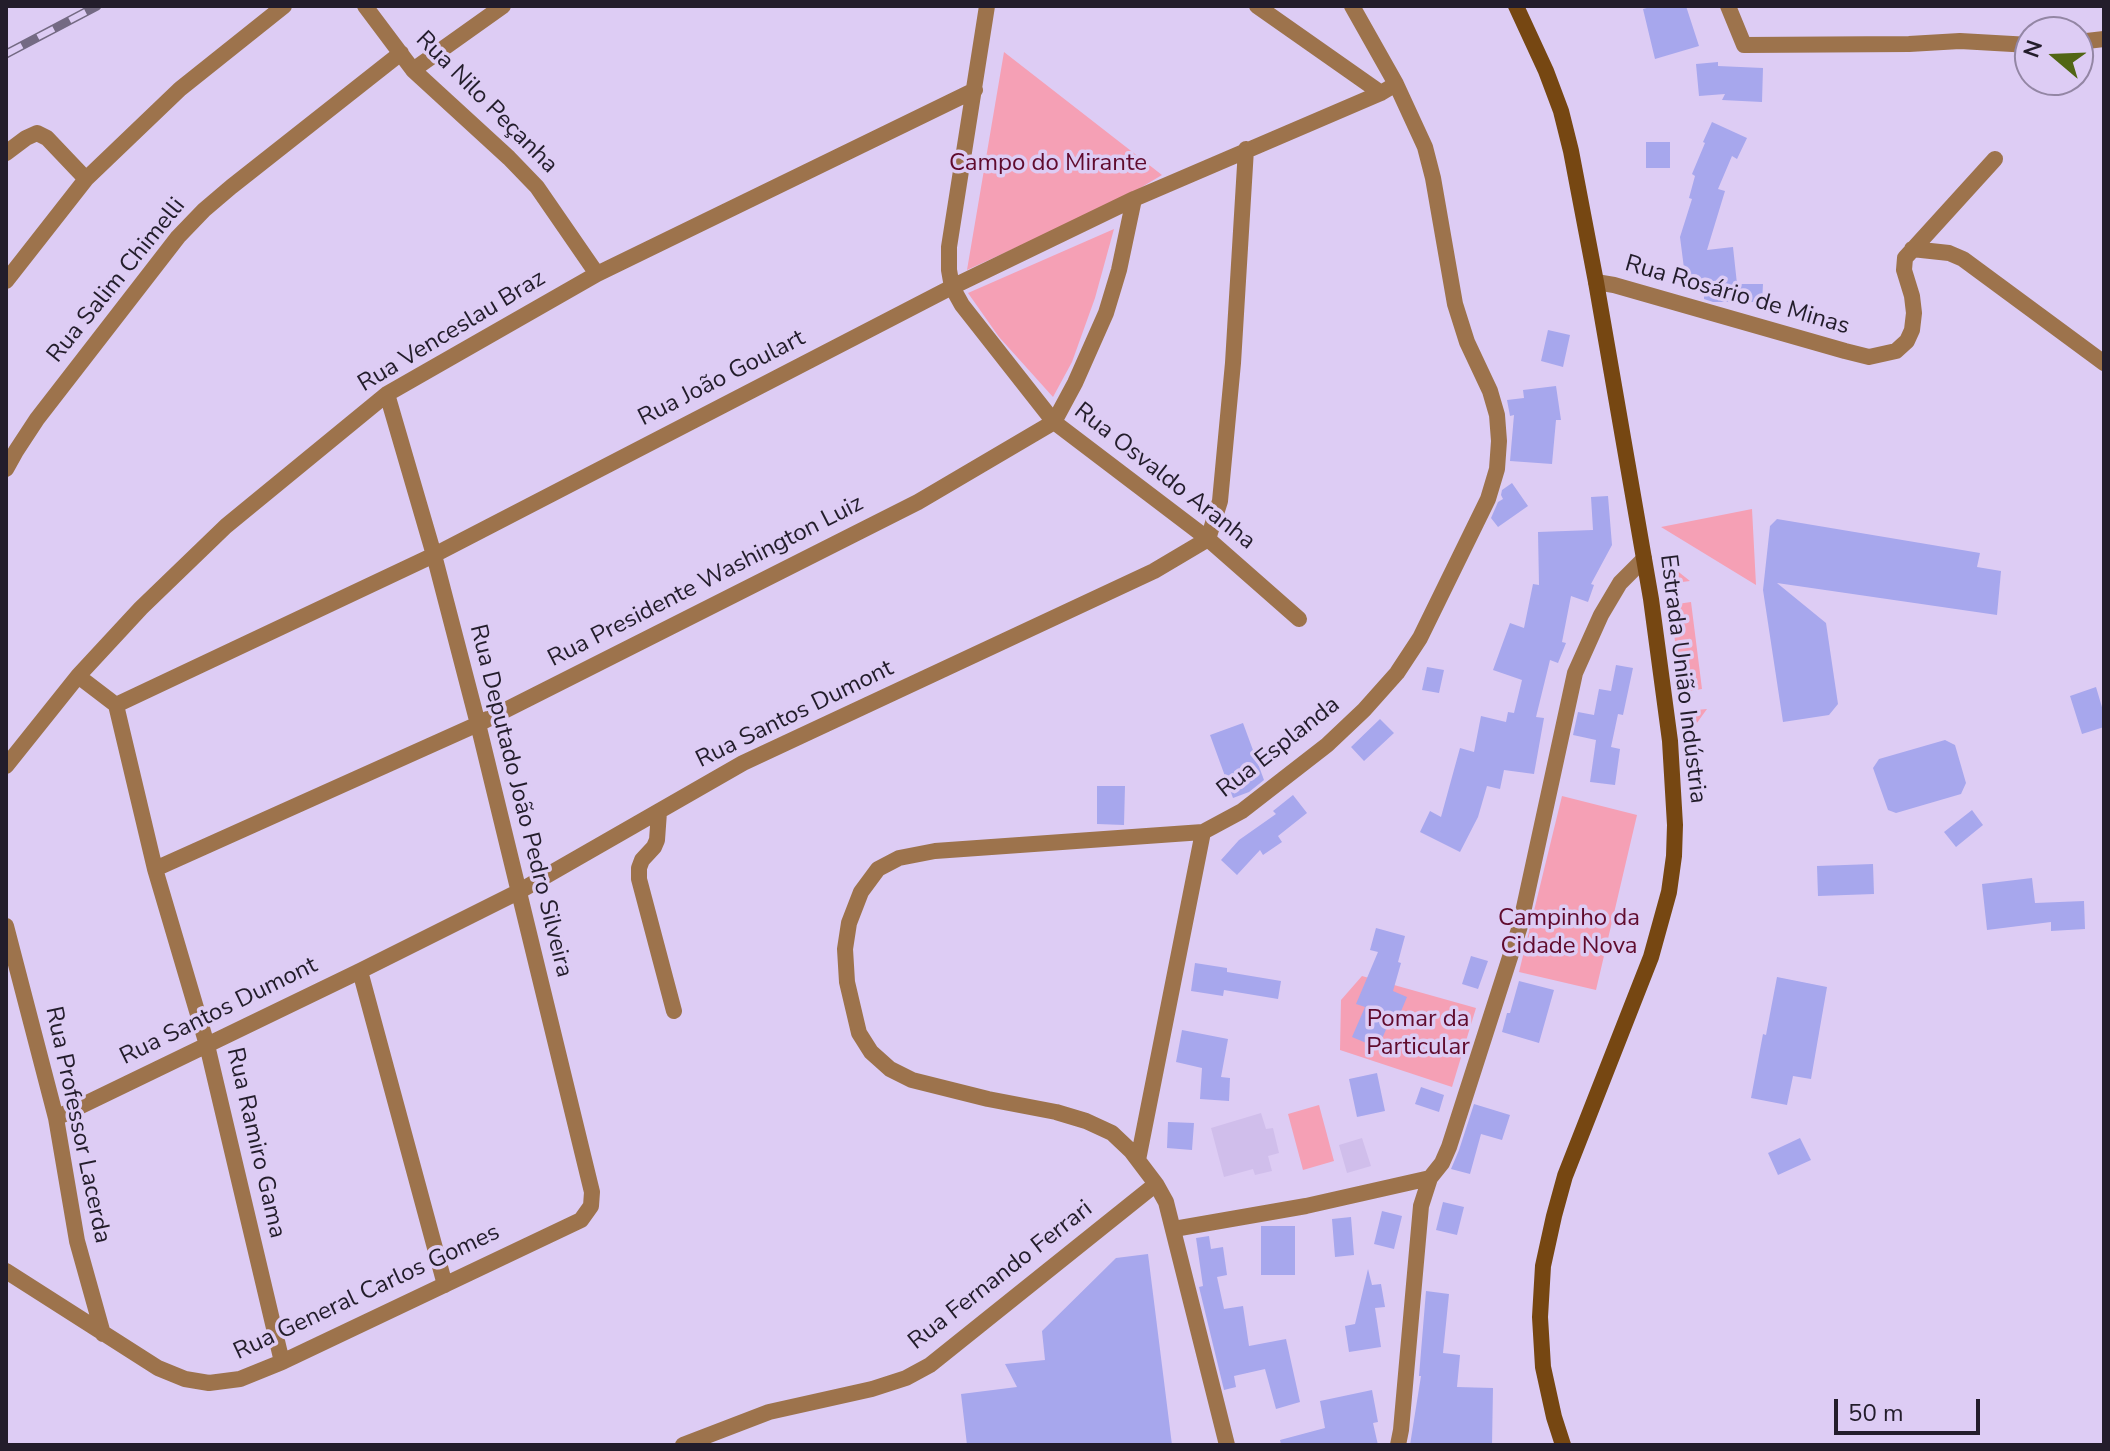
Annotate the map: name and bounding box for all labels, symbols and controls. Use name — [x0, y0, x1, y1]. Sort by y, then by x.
north arrow — [2014, 16, 2094, 96]
street label: Rua Nilo Peçanha — [409, 26, 563, 180]
text: N — [2016, 36, 2050, 62]
park label: Campo do Mirante — [949, 150, 1147, 178]
street label: Rua Salim Chimelli — [42, 193, 192, 369]
street label: Rua Rosário de Minas — [1621, 250, 1853, 342]
street label: Rua Venceslau Braz — [353, 265, 551, 399]
street label: Rua João Goulart — [634, 325, 810, 433]
street label: Rua Osvaldo Aranha — [1068, 397, 1260, 557]
street label: Rua Presidente Washington Luiz — [544, 490, 868, 674]
street label: Estrada União Indústria — [1652, 553, 1712, 805]
street label: Rua Deputado João Pedro Silveira — [462, 622, 578, 980]
street label: Rua Santos Dumont — [692, 655, 898, 775]
street label: Rua Esplanda — [1212, 691, 1346, 805]
park label: Campinho da Cidade Nova — [1498, 905, 1640, 961]
street label: Rua Santos Dumont — [116, 952, 322, 1072]
street label: Rua Professor Lacerda — [38, 1004, 116, 1246]
park label: Pomar da Particular — [1366, 1006, 1470, 1062]
street label: Rua Ramiro Gama — [219, 1045, 291, 1241]
street label: Rua Fernando Ferrari — [903, 1195, 1099, 1357]
street label: Rua General Carlos Gomes — [229, 1219, 505, 1367]
scale bar — [1838, 1383, 1984, 1433]
text: 50 m — [1848, 1397, 1904, 1429]

